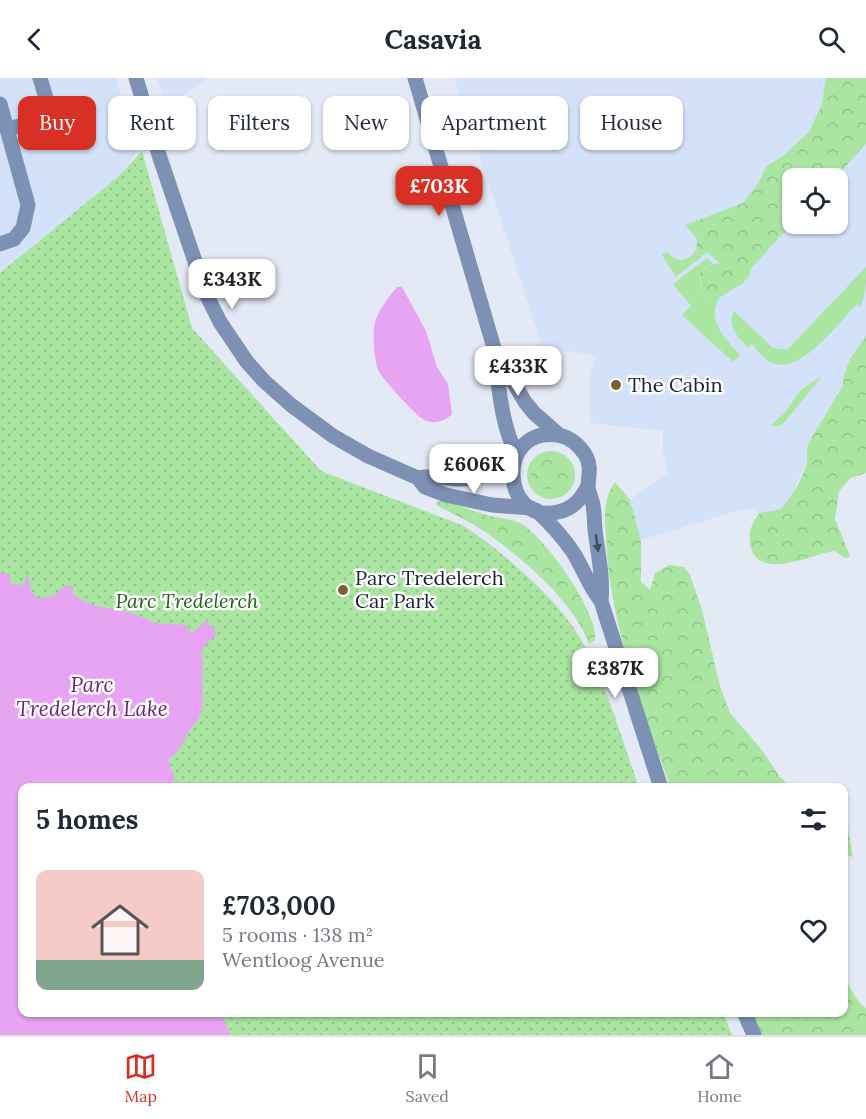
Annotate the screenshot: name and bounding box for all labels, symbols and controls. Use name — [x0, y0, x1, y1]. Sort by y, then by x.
text: Casavia — [384, 22, 482, 56]
icon: back — [18, 23, 51, 56]
icon: search — [815, 23, 848, 56]
chip: Buy — [18, 96, 96, 150]
chip: Rent — [108, 96, 196, 150]
chip: Filters — [208, 96, 311, 150]
chip: New — [323, 96, 409, 150]
chip: Apartment — [421, 96, 568, 150]
chip: House — [580, 96, 683, 150]
pin: £703K — [397, 166, 481, 217]
map controls — [782, 168, 848, 234]
button: locate — [782, 168, 848, 234]
text: £703K — [410, 173, 469, 198]
pin: £343K — [190, 259, 274, 310]
text: £343K — [202, 266, 262, 291]
pin: £433K — [476, 346, 560, 397]
text: £433K — [488, 353, 548, 378]
place label: The Cabin — [628, 372, 723, 397]
marker: The Cabin — [609, 378, 623, 392]
pin: £606K — [432, 444, 516, 495]
text: £606K — [443, 451, 505, 476]
one-way arrow — [592, 534, 601, 553]
place label: Parc Tredelerch Car Park — [355, 565, 504, 613]
marker: Parc Tredelerch Car Park — [336, 583, 350, 597]
park label: Parc Tredelerch — [116, 588, 259, 613]
pin: £387K — [573, 648, 657, 699]
text: £387K — [586, 655, 644, 680]
water label: Parc Tredelerch Lake — [16, 671, 168, 722]
text: 5 homes — [36, 803, 138, 836]
icon: filters — [797, 803, 830, 836]
text: £703,000 — [222, 889, 336, 922]
icon: home — [84, 894, 156, 966]
icon: heart — [797, 914, 830, 947]
text: 5 rooms · 138 m² — [222, 922, 373, 947]
text: Wentloog Avenue — [222, 947, 385, 972]
tab: Map — [124, 1050, 157, 1106]
tab: Saved — [406, 1050, 449, 1106]
tab: Home — [697, 1050, 742, 1106]

